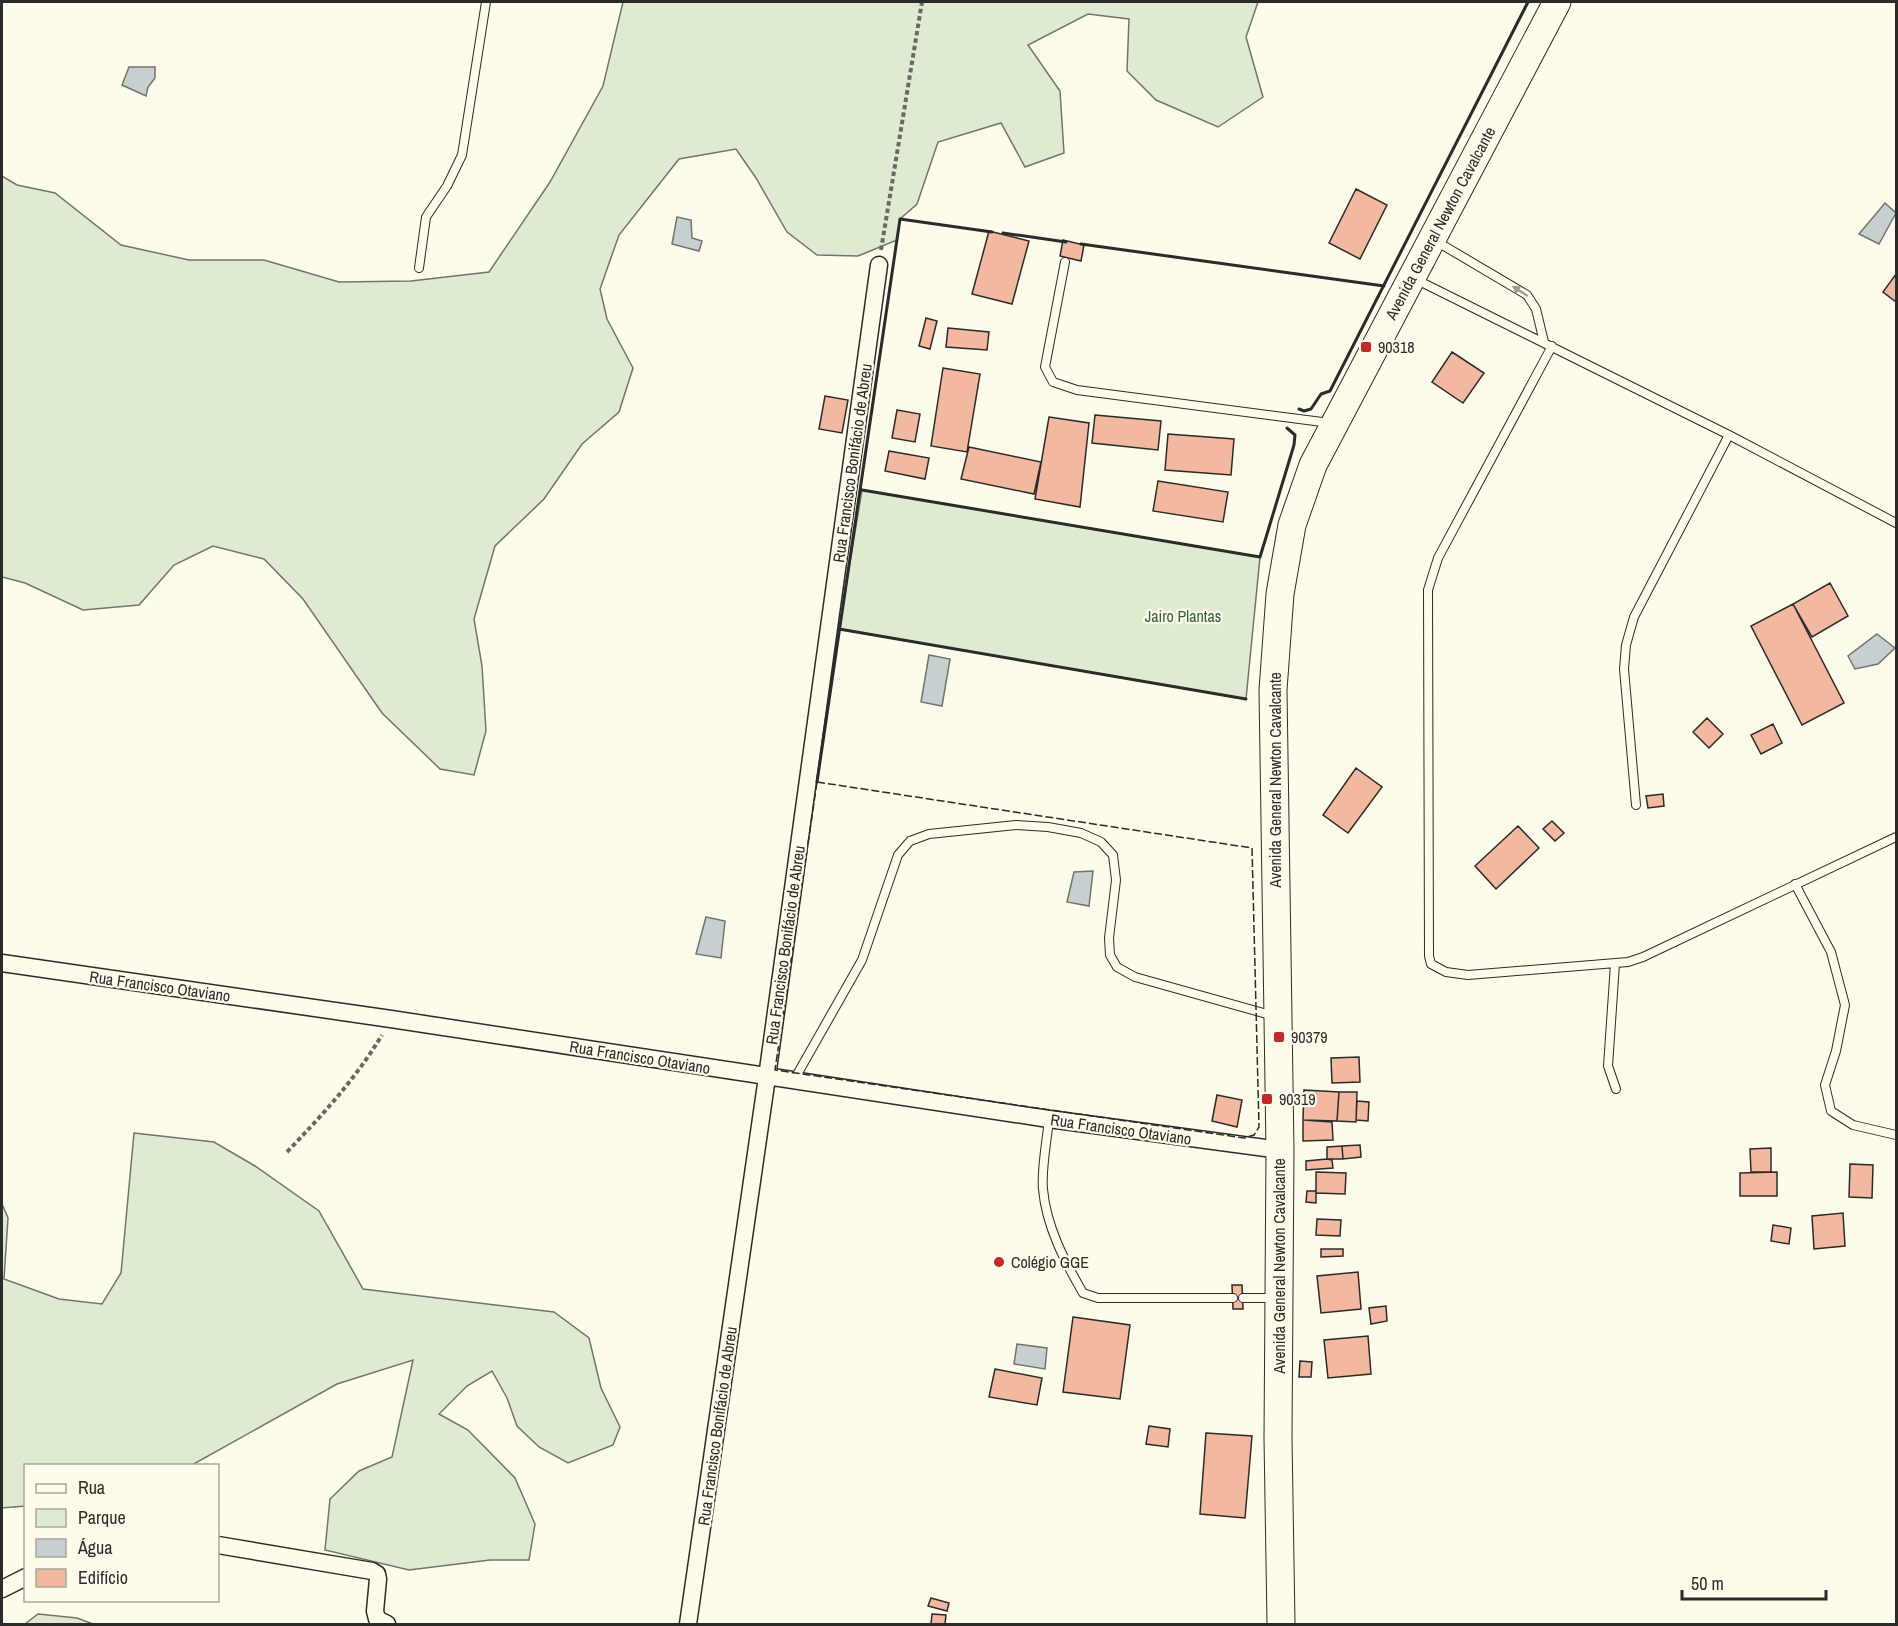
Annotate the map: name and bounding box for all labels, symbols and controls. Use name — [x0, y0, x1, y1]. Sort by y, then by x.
street label: Avenida General Newton Cavalcante — [1379, 123, 1500, 324]
one-way arrow — [1512, 286, 1528, 297]
place label: 90318 — [1378, 336, 1414, 358]
marker: 90318 — [1359, 340, 1373, 354]
street label: Rua Francisco Bonifácio de Abreu — [827, 362, 877, 564]
park label: Jairo Plantas — [1145, 605, 1221, 627]
street label: Avenida General Newton Cavalcante — [1264, 672, 1286, 889]
street label: Rua Francisco Bonifácio de Abreu — [760, 844, 810, 1046]
street label: Rua Francisco Otaviano — [88, 965, 232, 1007]
place label: 90379 — [1291, 1026, 1327, 1048]
marker: 90379 — [1272, 1030, 1286, 1044]
street label: Rua Francisco Otaviano — [568, 1035, 712, 1079]
place label: 90319 — [1279, 1088, 1315, 1110]
marker: 90319 — [1260, 1092, 1274, 1106]
street label: Rua Francisco Otaviano — [1049, 1108, 1193, 1150]
street label: Avenida General Newton Cavalcante — [1268, 1158, 1290, 1375]
place label: Colégio GGE — [1011, 1251, 1089, 1273]
marker: Colégio GGE — [992, 1255, 1006, 1269]
street label: Rua Francisco Bonifácio de Abreu — [692, 1325, 742, 1527]
legend — [24, 1464, 219, 1602]
text: Rua — [78, 1475, 105, 1500]
text: Parque — [78, 1505, 126, 1530]
text: Água — [77, 1535, 112, 1560]
scale bar — [1682, 1563, 1826, 1601]
text: Edifício — [78, 1565, 128, 1590]
text: 50 m — [1691, 1571, 1724, 1596]

